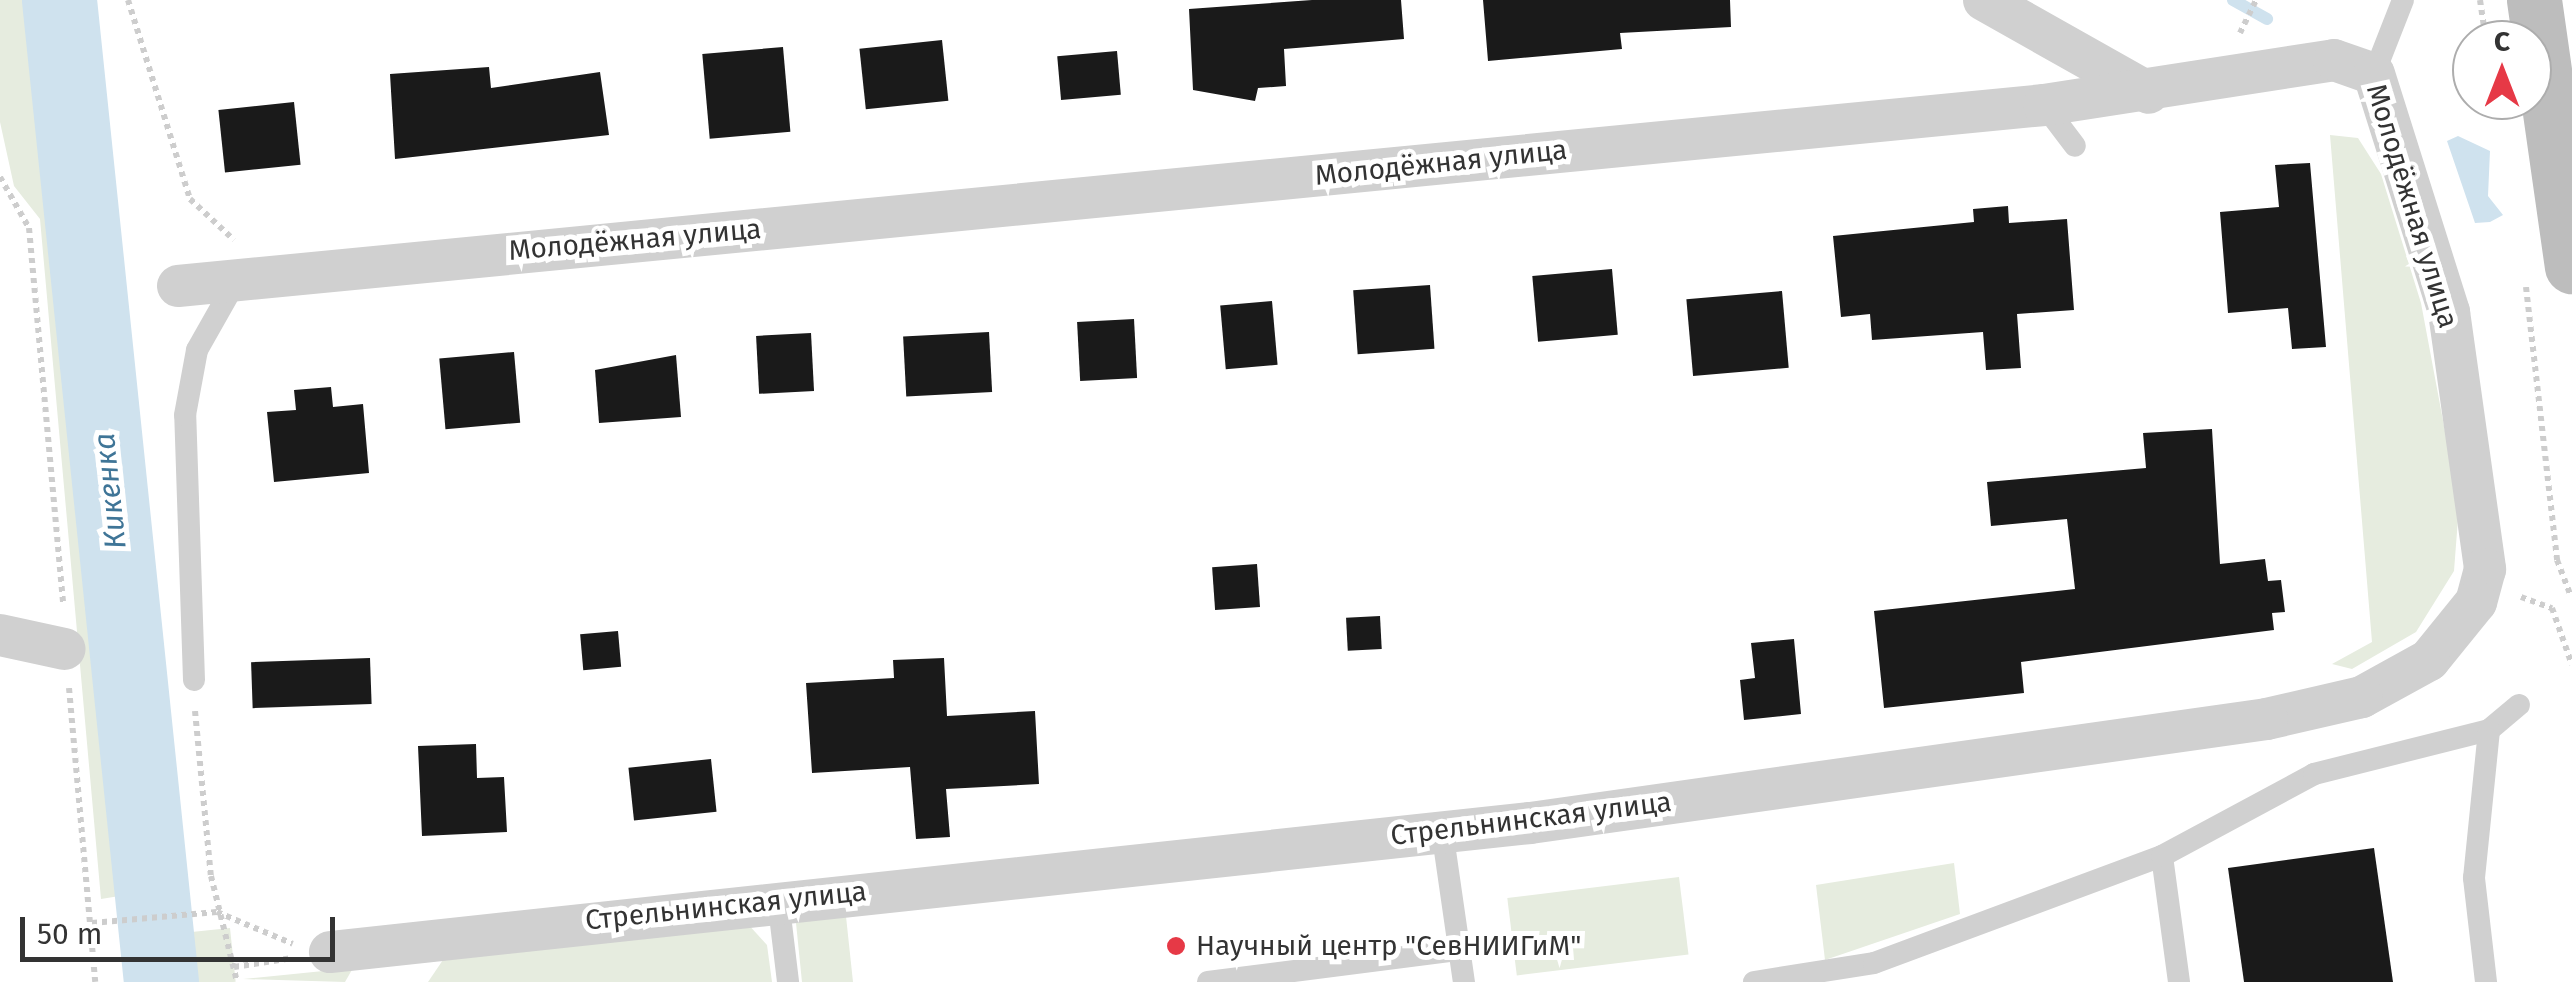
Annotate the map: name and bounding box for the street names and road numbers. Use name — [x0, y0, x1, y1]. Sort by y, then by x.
street label: Молодёжная улица — [2359, 80, 2465, 332]
street label: Молодёжная улица — [1313, 133, 1569, 193]
street label: Молодёжная улица — [507, 212, 763, 268]
street label: Стрельнинская улица — [1389, 785, 1673, 853]
street label: Стрельнинская улица — [584, 875, 868, 937]

